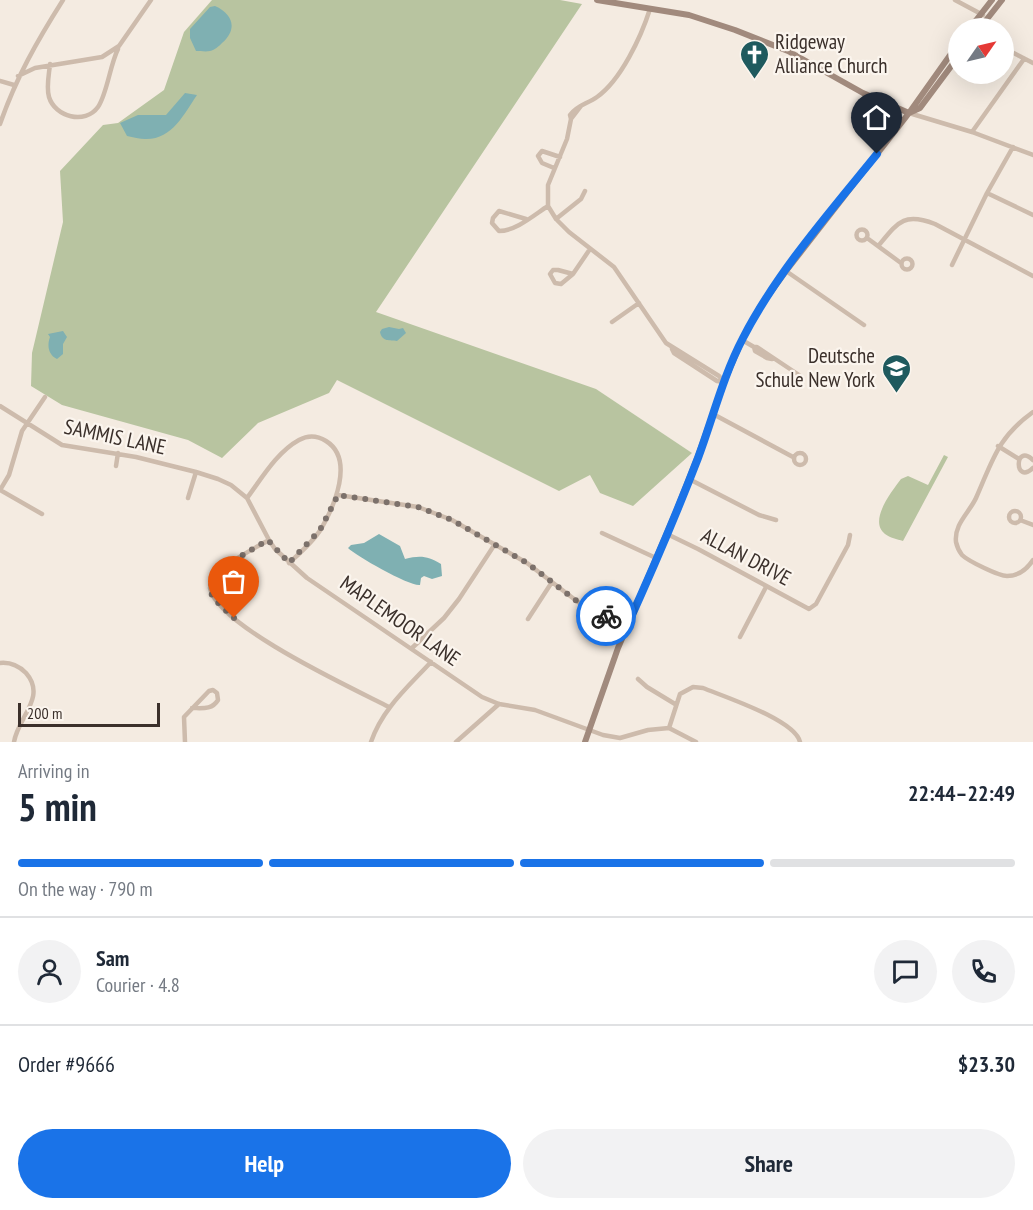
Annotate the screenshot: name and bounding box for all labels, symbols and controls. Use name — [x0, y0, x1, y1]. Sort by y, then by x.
north arrow — [948, 18, 1014, 84]
map controls — [948, 18, 1014, 84]
place label: Ridgeway Alliance Church — [775, 28, 888, 79]
church icon: Ridgeway Alliance Church — [738, 38, 770, 80]
pin — [851, 92, 902, 154]
icon: home — [860, 101, 893, 134]
place label: Deutsche Schule New York — [755, 342, 875, 393]
school or university icon: Deutsche Schule New York — [880, 352, 912, 394]
street label: SAMMIS LANE — [62, 413, 168, 460]
street label: ALLAN DRIVE — [697, 522, 796, 591]
pin — [208, 556, 259, 618]
icon: bag — [217, 565, 250, 598]
street label: MAPLEMOOR LANE — [335, 569, 466, 672]
courier — [576, 586, 636, 646]
icon: bike — [590, 600, 623, 633]
scale bar — [18, 700, 160, 728]
text: 200 m — [27, 703, 62, 723]
text: Arriving in — [18, 758, 90, 784]
text: 22:44–22:49 — [908, 779, 1015, 807]
text: 5 min — [18, 781, 97, 832]
text: On the way · 790 m — [18, 876, 153, 902]
button: person — [18, 940, 81, 1003]
button: chat — [874, 940, 937, 1003]
button: phone — [952, 940, 1015, 1003]
text: Sam — [96, 944, 129, 972]
text: Courier · 4.8 — [96, 972, 180, 998]
text: Order #9666 — [18, 1050, 115, 1078]
text: $23.30 — [958, 1050, 1015, 1078]
button: Help — [18, 1129, 511, 1198]
button: Share — [523, 1129, 1015, 1198]

